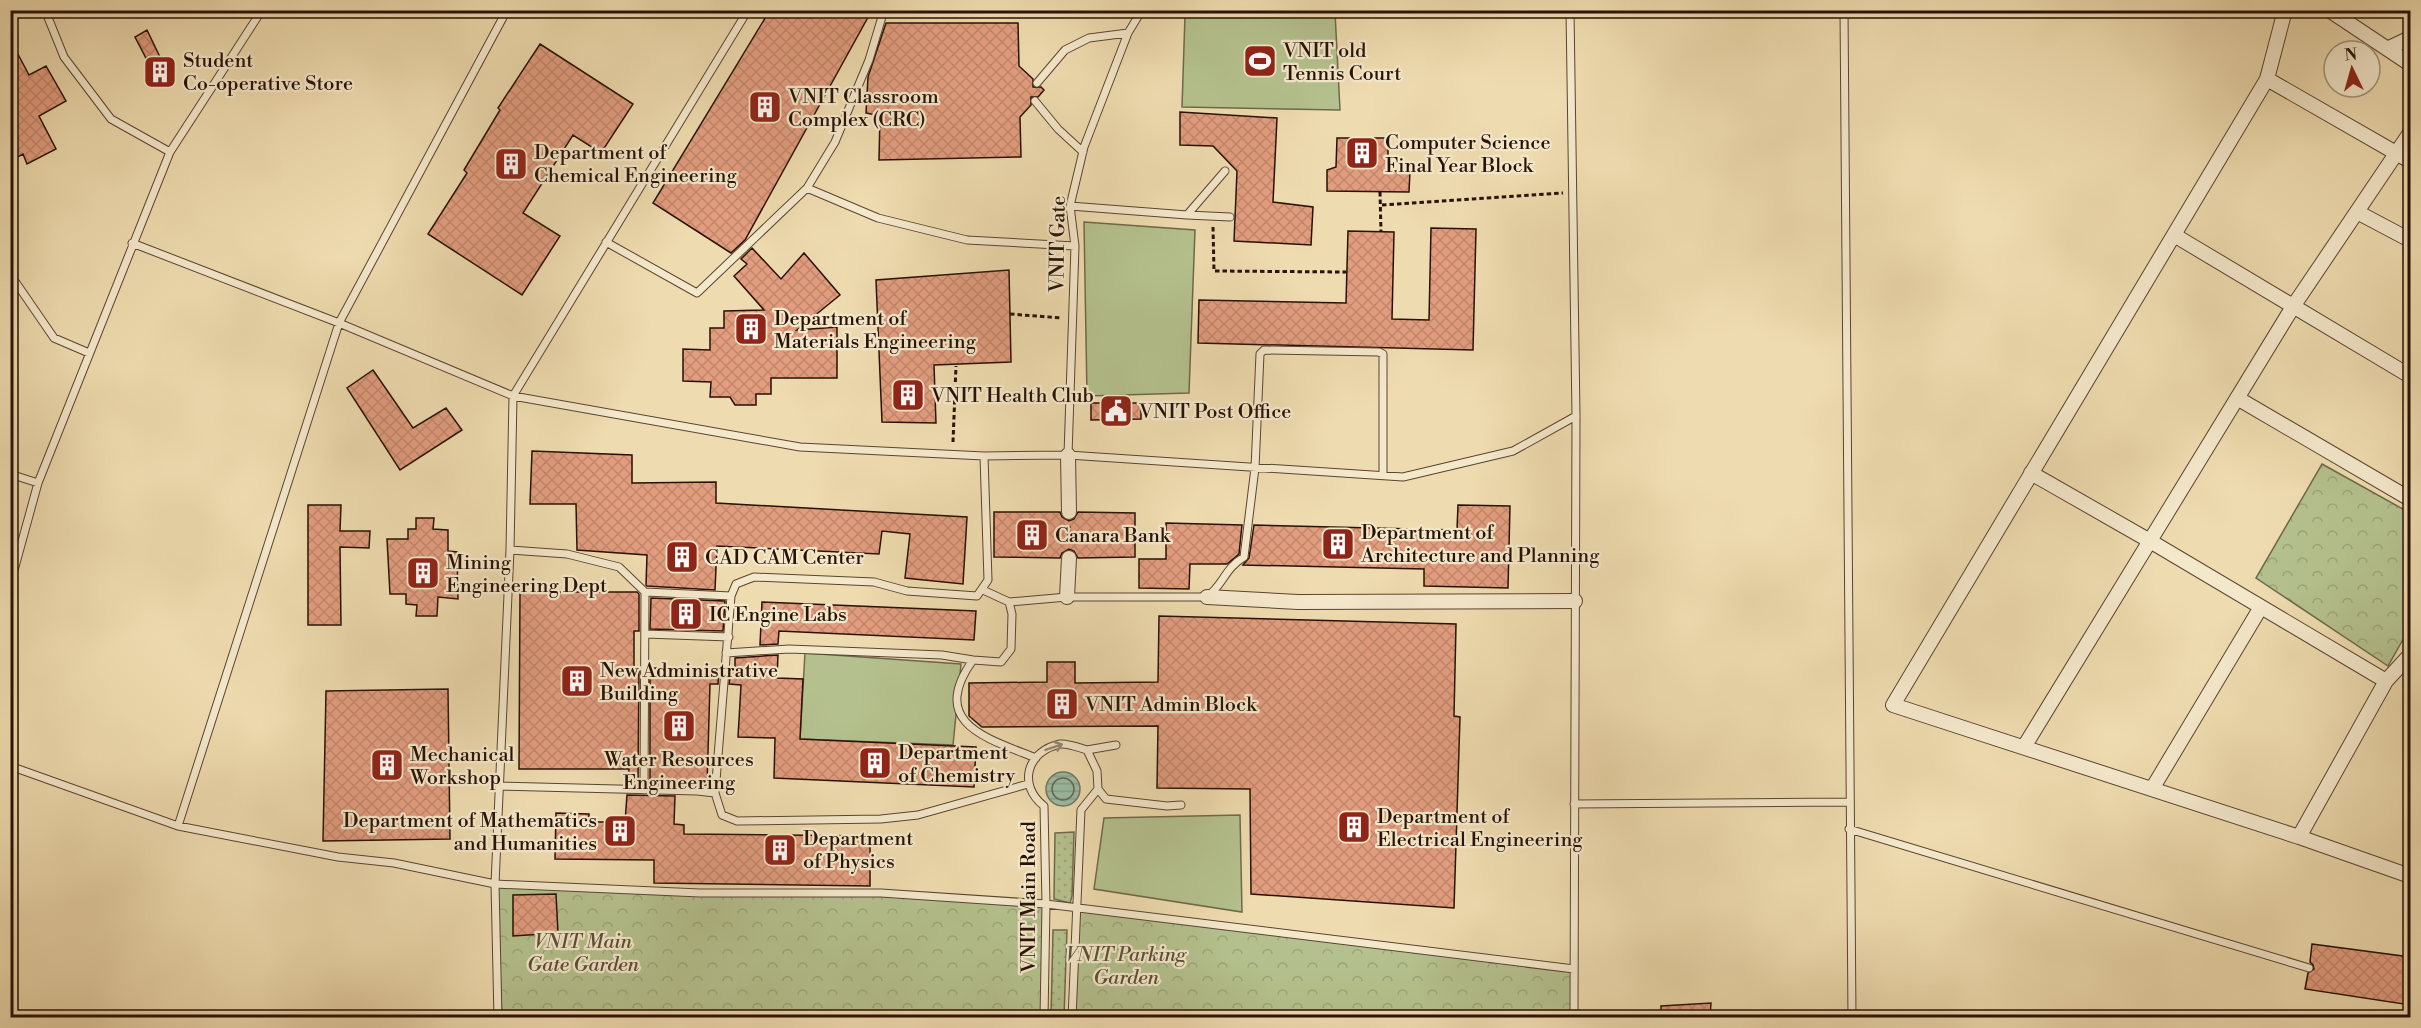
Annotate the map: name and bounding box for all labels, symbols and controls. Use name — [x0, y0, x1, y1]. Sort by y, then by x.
place label: VNIT old Tennis Court — [1282, 39, 1401, 87]
north arrow — [2322, 39, 2382, 99]
sports icon: VNIT old Tennis Court — [1242, 43, 1278, 79]
text: N — [2344, 45, 2358, 66]
place label: Student Co-operative Store — [183, 49, 353, 97]
building icon: Student Co-operative Store — [142, 54, 178, 90]
place label: VNIT Classroom Complex (CRC) — [787, 85, 939, 133]
building icon: VNIT Classroom Complex (CRC) — [747, 89, 783, 125]
place label: Computer Science Final Year Block — [1385, 131, 1551, 179]
building icon: Computer Science Final Year Block — [1344, 135, 1380, 171]
place label: Department of Chemical Engineering — [534, 141, 738, 189]
building icon: Department of Chemical Engineering — [493, 146, 529, 182]
street label: VNIT Gate — [1045, 195, 1072, 294]
place label: Department of Materials Engineering — [774, 307, 977, 355]
building icon: Department of Materials Engineering — [733, 311, 769, 347]
building icon: VNIT Health Club — [890, 377, 926, 413]
place label: VNIT Health Club — [930, 384, 1094, 409]
public building icon: VNIT Post Office — [1098, 393, 1134, 429]
place label: VNIT Post Office — [1138, 400, 1291, 425]
building icon: Canara Bank — [1014, 517, 1050, 553]
place label: Department of Architecture and Planning — [1360, 521, 1600, 569]
place label: Canara Bank — [1055, 524, 1172, 549]
building icon: Department of Architecture and Planning — [1320, 526, 1356, 562]
building icon: CAD CAM Center — [664, 539, 700, 575]
place label: CAD CAM Center — [705, 546, 864, 571]
place label: Mining Engineering Dept — [446, 551, 607, 599]
building icon: Mining Engineering Dept — [405, 555, 441, 591]
building icon: IC Engine Labs — [668, 596, 704, 632]
place label: IC Engine Labs — [709, 603, 847, 628]
place label: New Administrative Building — [599, 659, 778, 707]
building icon: New Administrative Building — [559, 663, 595, 699]
building icon: VNIT Admin Block — [1044, 686, 1080, 722]
place label: VNIT Admin Block — [1084, 693, 1258, 718]
building icon: Water Resources Engineering — [661, 708, 697, 744]
place label: Department of Chemistry — [898, 741, 1016, 789]
one-way arrow — [1045, 741, 1063, 752]
place label: Mechanical Workshop — [409, 743, 514, 791]
building icon: Department of Chemistry — [857, 745, 893, 781]
building icon: Mechanical Workshop — [369, 747, 405, 783]
place label: Water Resources Engineering — [603, 748, 754, 796]
place label: Department of Electrical Engineering — [1377, 805, 1583, 853]
place label: Department of Mathematics and Humanities — [343, 809, 597, 857]
building icon: Department of Electrical Engineering — [1336, 809, 1372, 845]
building icon: Department of Mathematics and Humanities — [602, 813, 638, 849]
street label: VNIT Main Road — [1017, 820, 1042, 974]
place label: Department of Physics — [803, 827, 913, 875]
building icon: Department of Physics — [762, 832, 798, 868]
park label: VNIT Main Gate Garden — [527, 930, 640, 978]
park label: VNIT Parking Garden — [1066, 943, 1188, 991]

